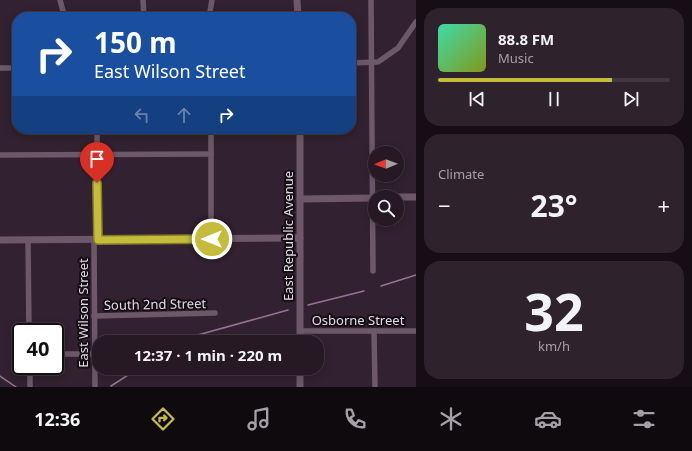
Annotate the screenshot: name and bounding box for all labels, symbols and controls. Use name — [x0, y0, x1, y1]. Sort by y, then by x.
text: 150 m — [94, 23, 177, 61]
icon: right — [28, 28, 80, 80]
text: 88.8 FM — [498, 29, 554, 49]
text: Music — [498, 49, 534, 67]
text: East Wilson Street — [94, 59, 246, 83]
icon: previous — [466, 88, 488, 110]
icon: pause — [543, 88, 565, 110]
icon: next — [620, 88, 642, 110]
icon: left — [131, 104, 153, 126]
icon: ahead — [173, 104, 195, 126]
icon: right — [215, 104, 237, 126]
pin — [80, 142, 114, 183]
north arrow — [368, 146, 404, 182]
map controls — [368, 146, 404, 226]
icon: arrive — [86, 148, 108, 170]
text: Climate — [438, 165, 484, 183]
street label: East Republic Avenue — [279, 171, 297, 301]
text: 23° — [530, 185, 578, 226]
button: search — [368, 190, 404, 226]
text: − — [438, 190, 451, 220]
text: + — [657, 190, 670, 220]
position arrow — [191, 218, 233, 260]
street label: East Wilson Street — [74, 258, 92, 368]
text: 32 — [524, 275, 584, 346]
street label: South 2nd Street — [104, 294, 207, 314]
street label: Osborne Street — [312, 311, 405, 329]
speed limit sign: 40 — [12, 323, 64, 375]
text: km/h — [538, 337, 570, 355]
text: 12:37 · 1 min · 220 m — [134, 345, 282, 365]
icon: directions — [149, 405, 177, 433]
icon: music — [245, 405, 273, 433]
icon: phone — [341, 405, 369, 433]
icon: climate — [437, 405, 465, 433]
icon: car — [534, 405, 562, 433]
icon: filters — [630, 405, 658, 433]
text: 12:36 — [34, 407, 80, 431]

